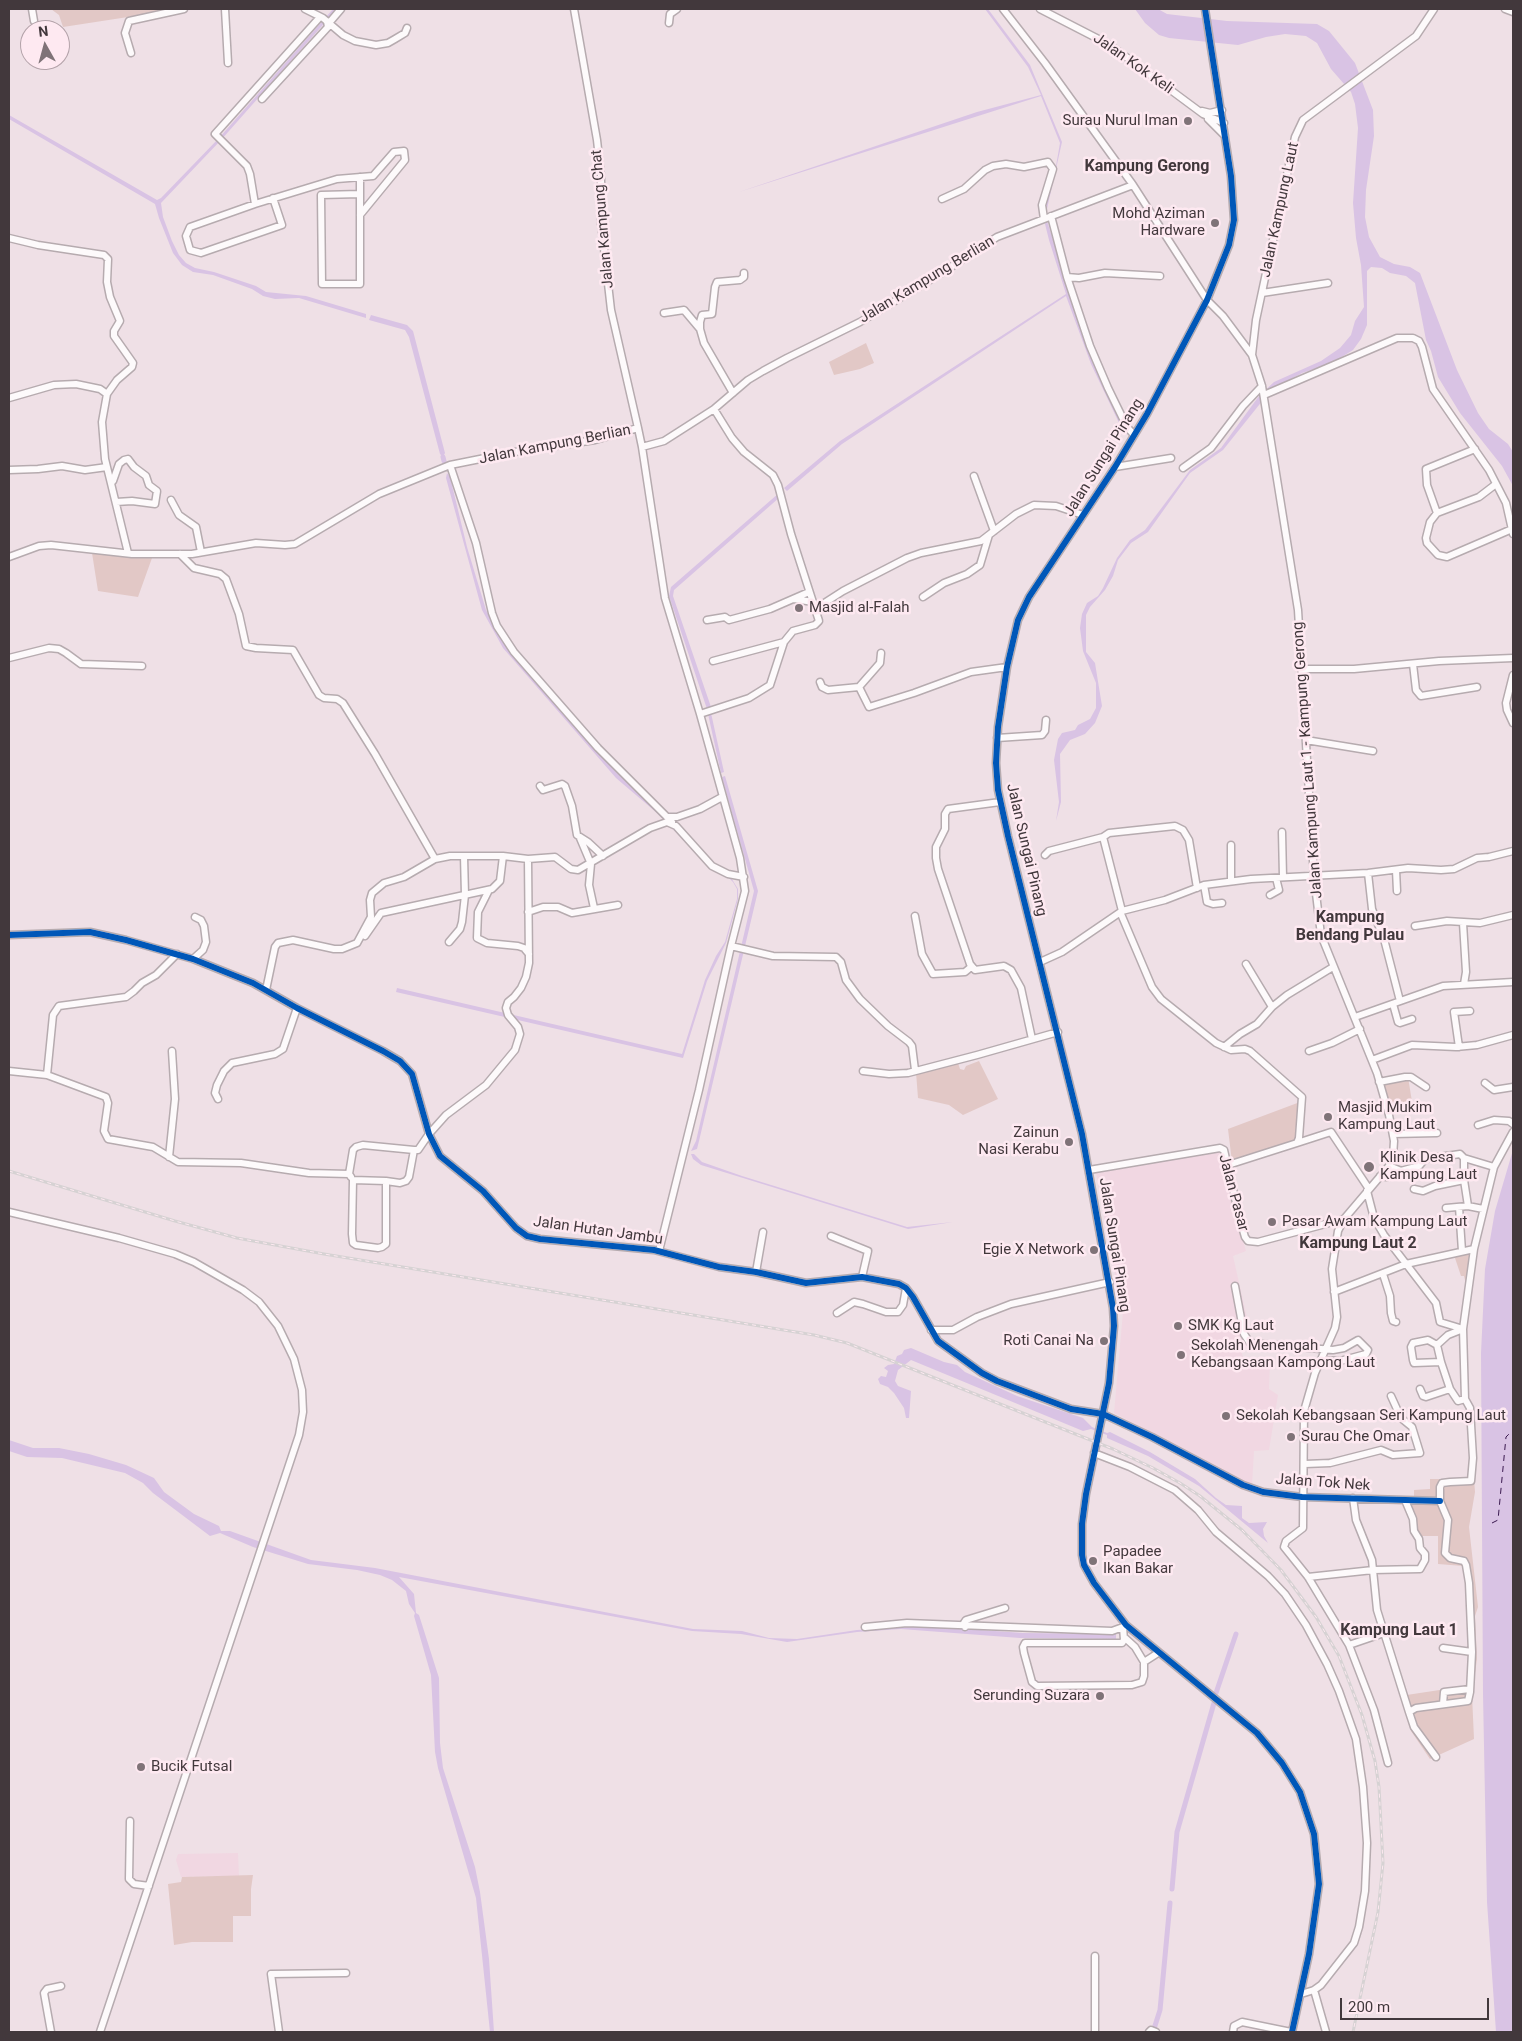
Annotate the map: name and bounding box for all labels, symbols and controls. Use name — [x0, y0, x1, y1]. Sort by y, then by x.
north arrow — [20, 20, 70, 70]
text: N — [37, 23, 49, 40]
street label: Jalan Kok Keli — [1089, 30, 1177, 98]
place label: Surau Nurul Iman — [1063, 112, 1178, 130]
marker: Surau Nurul Iman — [1182, 115, 1194, 127]
street label: Jalan Kampung Laut — [1257, 141, 1303, 279]
street label: Jalan Kampung Chat — [588, 149, 618, 289]
district label: Kampung Gerong — [1085, 157, 1209, 177]
place label: Mohd Aziman Hardware — [1112, 205, 1205, 240]
marker: Mohd Aziman Hardware — [1209, 217, 1221, 229]
street label: Jalan Kampung Berlian — [856, 233, 998, 327]
street label: Jalan Sungai Pinang — [1060, 396, 1148, 520]
street label: Jalan Kampung Berlian — [478, 421, 632, 469]
place label: Masjid al-Falah — [809, 599, 910, 617]
marker: Masjid al-Falah — [793, 602, 805, 614]
street label: Jalan Kampung Laut 1 - Kampung Gerong — [1289, 621, 1327, 899]
street label: Jalan Sungai Pinang — [1002, 782, 1050, 918]
district label: Kampung Bendang Pulau — [1296, 908, 1404, 946]
place label: Masjid Mukim Kampung Laut — [1338, 1099, 1435, 1134]
marker: Masjid Mukim Kampung Laut — [1322, 1111, 1334, 1123]
place label: Zainun Nasi Kerabu — [978, 1124, 1059, 1159]
marker: Zainun Nasi Kerabu — [1063, 1136, 1075, 1148]
place label: Klinik Desa Kampung Laut — [1380, 1149, 1477, 1184]
street label: Jalan Pasar — [1214, 1153, 1252, 1233]
marker: Klinik Desa Kampung Laut — [1362, 1160, 1376, 1174]
street label: Jalan Sungai Pinang — [1094, 1176, 1134, 1314]
street label: Jalan Hutan Jambu — [532, 1213, 664, 1249]
place label: Pasar Awam Kampung Laut — [1282, 1213, 1467, 1231]
marker: Pasar Awam Kampung Laut — [1266, 1216, 1278, 1228]
district label: Kampung Laut 2 — [1299, 1234, 1417, 1254]
place label: Egie X Network — [983, 1241, 1084, 1259]
marker: Egie X Network — [1088, 1244, 1100, 1256]
place label: SMK Kg Laut — [1188, 1317, 1274, 1335]
marker: SMK Kg Laut — [1172, 1320, 1184, 1332]
place label: Roti Canai Na — [1003, 1332, 1094, 1350]
marker: Roti Canai Na — [1098, 1335, 1110, 1347]
place label: Sekolah Menengah Kebangsaan Kampong Laut — [1191, 1337, 1375, 1372]
marker: Sekolah Menengah Kebangsaan Kampong Laut — [1175, 1349, 1187, 1361]
place label: Sekolah Kebangsaan Seri Kampung Laut — [1236, 1407, 1506, 1425]
marker: Sekolah Kebangsaan Seri Kampung Laut — [1220, 1410, 1232, 1422]
place label: Surau Che Omar — [1301, 1428, 1410, 1446]
marker: Surau Che Omar — [1285, 1431, 1297, 1443]
street label: Jalan Tok Nek — [1275, 1471, 1371, 1495]
place label: Papadee Ikan Bakar — [1103, 1543, 1173, 1578]
marker: Papadee Ikan Bakar — [1087, 1555, 1099, 1567]
district label: Kampung Laut 1 — [1340, 1621, 1458, 1641]
place label: Serunding Suzara — [973, 1687, 1090, 1705]
marker: Serunding Suzara — [1094, 1690, 1106, 1702]
place label: Bucik Futsal — [151, 1758, 232, 1776]
marker: Bucik Futsal — [135, 1761, 147, 1773]
scale bar — [1342, 1988, 1491, 2020]
text: 200 m — [1348, 1998, 1390, 2016]

